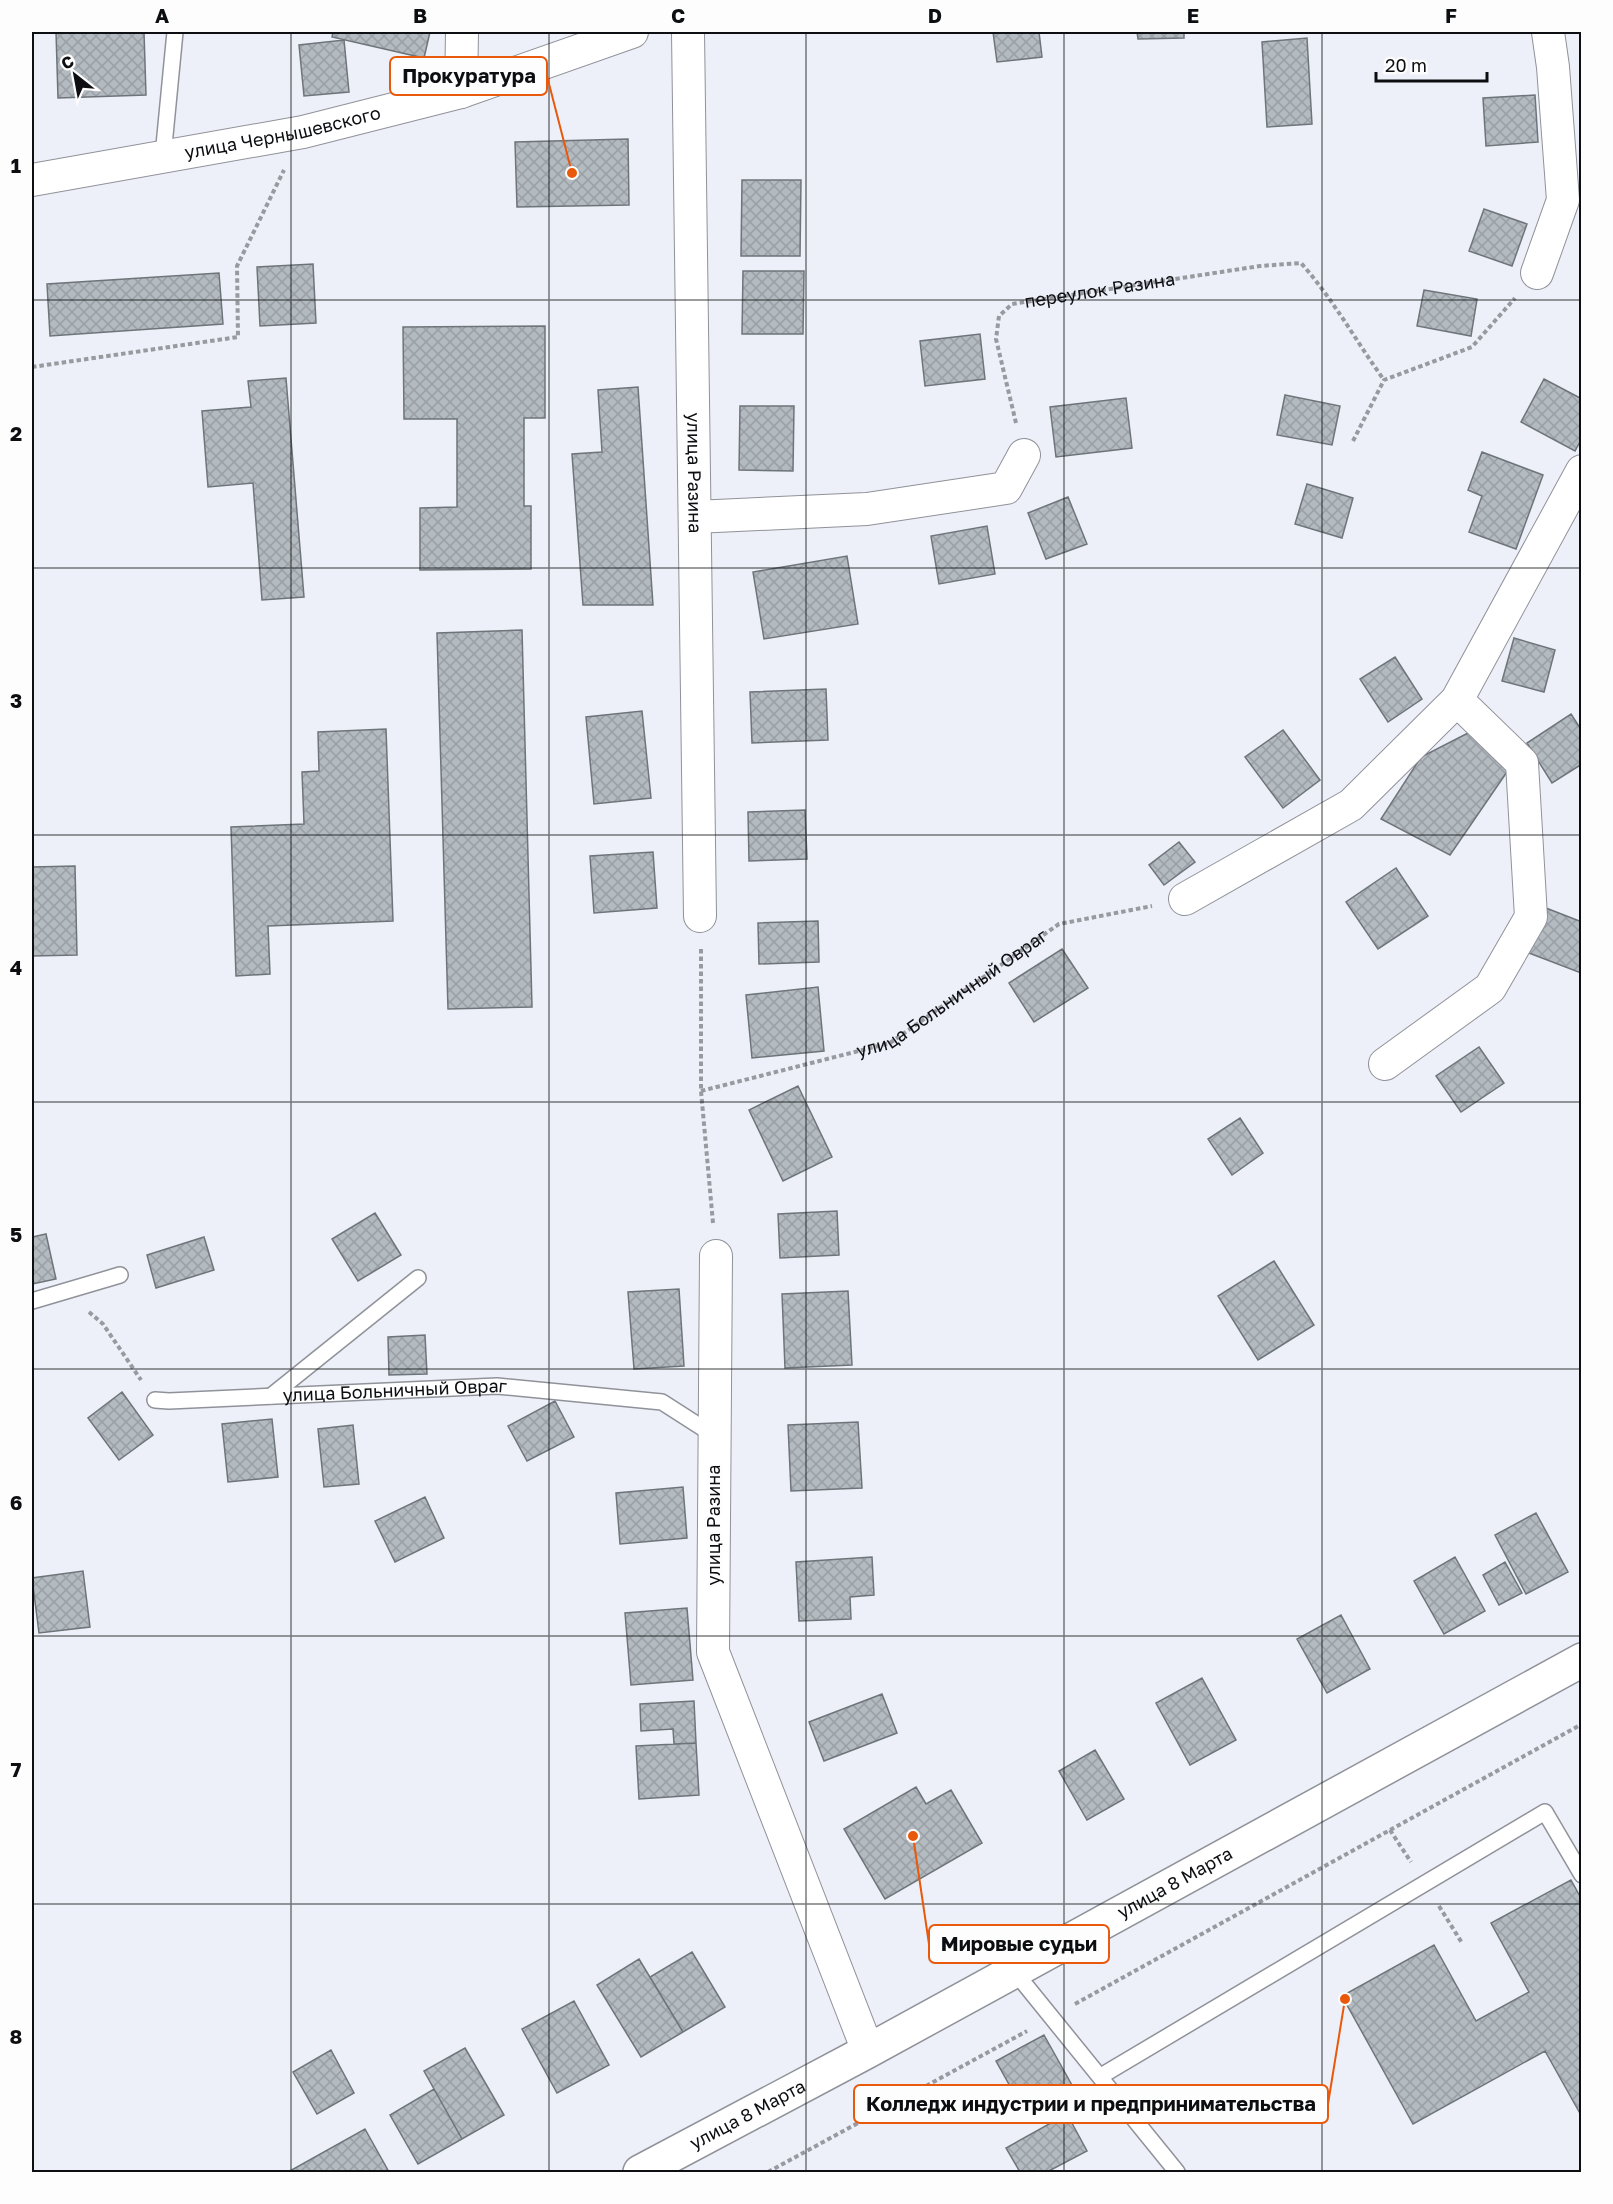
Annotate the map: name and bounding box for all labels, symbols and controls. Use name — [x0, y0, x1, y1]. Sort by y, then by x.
text: A — [155, 3, 169, 27]
text: B — [413, 3, 427, 27]
text: C — [671, 3, 685, 27]
text: D — [928, 3, 942, 27]
text: E — [1187, 3, 1199, 27]
text: F — [1445, 3, 1457, 27]
north arrow — [45, 45, 105, 105]
scale bar — [1376, 45, 1487, 83]
text: С — [57, 51, 77, 74]
text: 20 m — [1385, 54, 1427, 76]
callout: Прокуратура — [390, 57, 547, 95]
text: Прокуратура — [402, 63, 536, 87]
street label: улица Чернышевского — [183, 101, 383, 163]
text: 1 — [11, 153, 21, 177]
street label: переулок Разина — [1023, 267, 1176, 312]
street label: улица Разина — [683, 412, 707, 534]
text: 2 — [10, 421, 22, 445]
text: 3 — [10, 688, 22, 712]
street label: улица Больничный Овраг — [854, 924, 1051, 1061]
text: 4 — [10, 955, 22, 979]
text: 5 — [10, 1222, 22, 1246]
street label: улица Больничный Овраг — [282, 1374, 508, 1406]
street label: улица Разина — [702, 1465, 724, 1585]
text: 6 — [10, 1490, 22, 1514]
text: 7 — [11, 1757, 22, 1781]
street label: улица 8 Марта — [1113, 1842, 1236, 1922]
callout: Мировые судьи — [929, 1925, 1109, 1963]
text: Мировые судьи — [941, 1931, 1097, 1955]
text: 8 — [10, 2024, 22, 2048]
street label: улица 8 Марта — [686, 2074, 809, 2154]
callout: Колледж индустрии и предпринимательства — [854, 2085, 1328, 2123]
text: Колледж индустрии и предпринимательства — [866, 2091, 1316, 2115]

